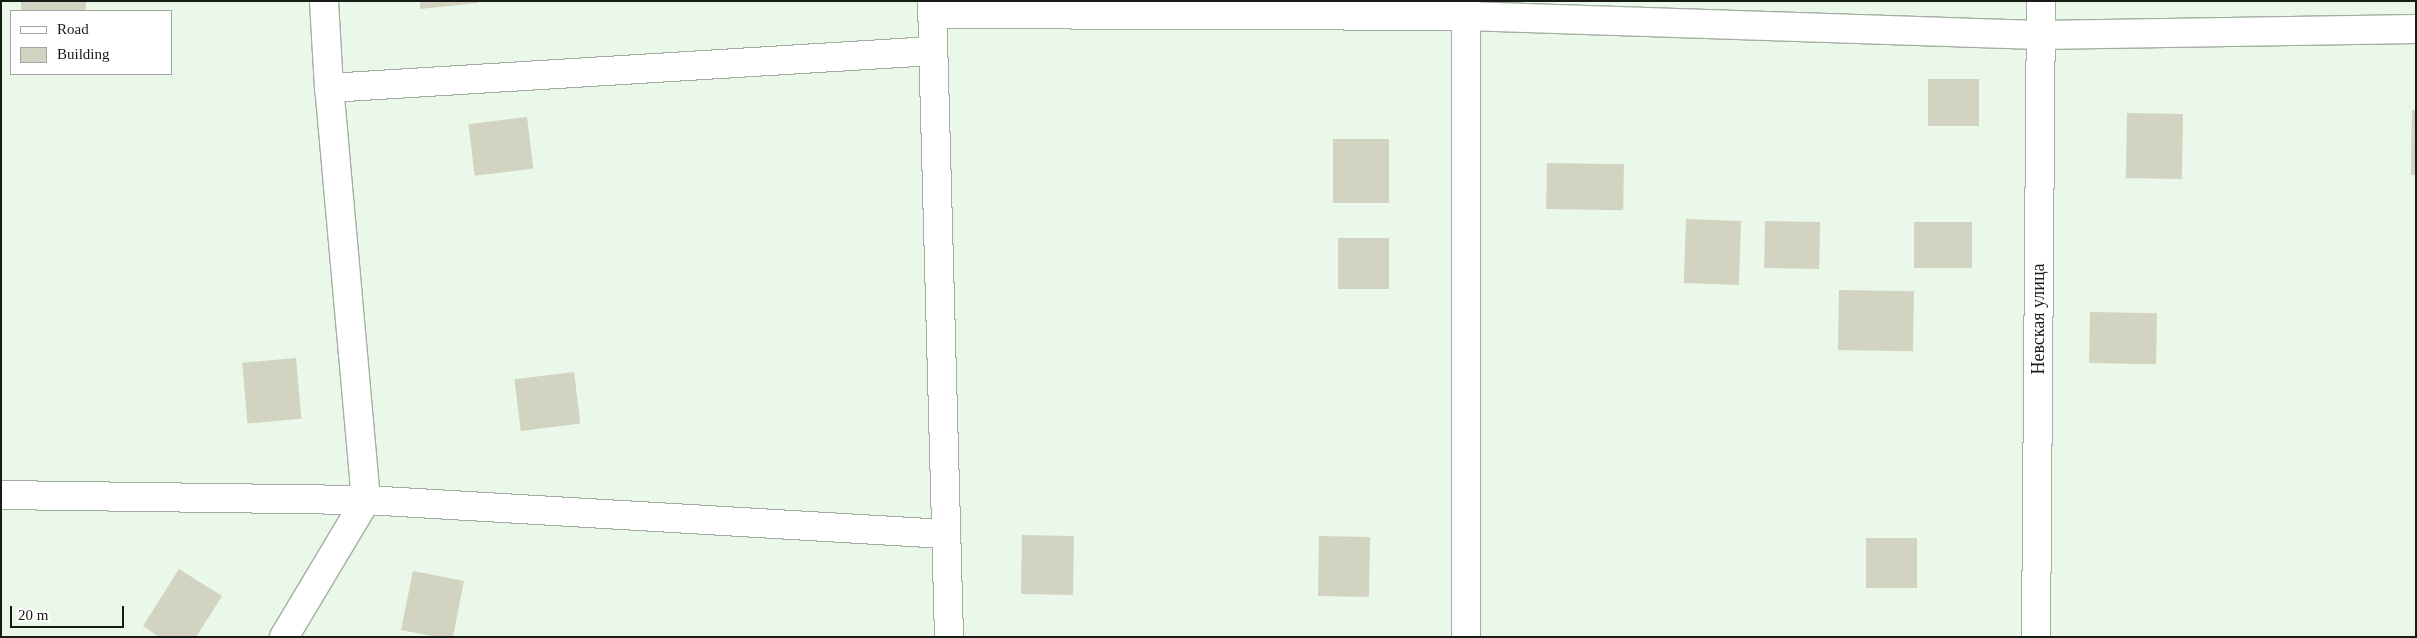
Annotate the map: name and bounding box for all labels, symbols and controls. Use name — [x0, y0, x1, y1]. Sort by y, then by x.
legend — [10, 10, 172, 75]
text: Road — [57, 21, 89, 37]
text: Building — [57, 46, 110, 62]
street label: Невская улица — [2027, 263, 2049, 375]
scale bar — [12, 596, 126, 628]
text: 20 m — [18, 607, 48, 623]

